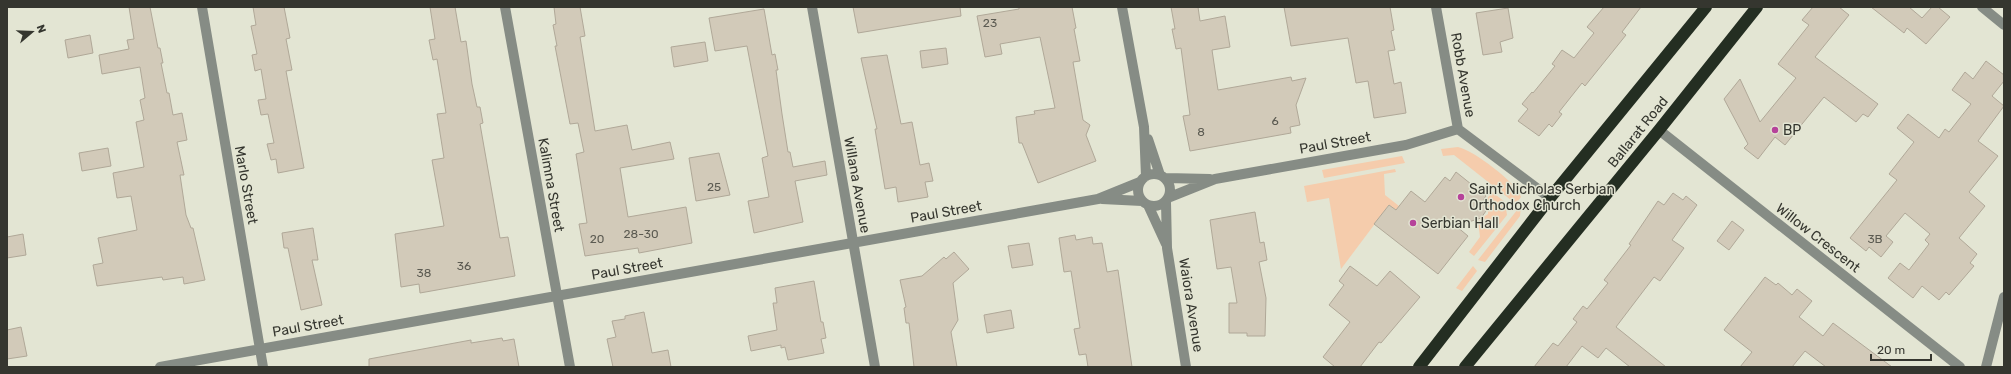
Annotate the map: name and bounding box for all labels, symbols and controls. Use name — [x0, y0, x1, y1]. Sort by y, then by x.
north arrow — [12, 12, 52, 52]
house number: 23 — [983, 16, 997, 30]
text: N — [34, 23, 48, 35]
street label: Robb Avenue — [1447, 31, 1479, 119]
street label: Ballarat Road — [1604, 93, 1672, 171]
house number: 6 — [1271, 114, 1279, 128]
place label: BP — [1783, 122, 1801, 139]
house number: 8 — [1197, 125, 1205, 139]
marker: BP — [1770, 125, 1780, 135]
street label: Paul Street — [1298, 128, 1373, 158]
street label: Willana Avenue — [840, 136, 874, 235]
street label: Kalimna Street — [534, 137, 568, 234]
street label: Marlo Street — [231, 144, 261, 226]
house number: 25 — [707, 180, 721, 194]
place label: Saint Nicholas Serbian Orthodox Church — [1469, 181, 1615, 214]
marker: Saint Nicholas Serbian Orthodox Church — [1456, 192, 1466, 202]
street label: Paul Street — [909, 197, 984, 227]
street label: Willow Crescent — [1772, 200, 1864, 277]
place label: Serbian Hall — [1421, 215, 1499, 232]
marker: Serbian Hall — [1408, 218, 1418, 228]
house number: 28-30 — [623, 227, 659, 241]
house number: 20 — [590, 232, 604, 246]
house number: 3B — [1867, 232, 1883, 246]
street label: Paul Street — [590, 254, 665, 284]
street label: Waiora Avenue — [1175, 257, 1207, 353]
house number: 36 — [457, 259, 471, 273]
house number: 38 — [417, 266, 431, 280]
street label: Paul Street — [271, 311, 346, 341]
scale bar — [1871, 336, 1931, 362]
text: 20 m — [1877, 343, 1905, 357]

